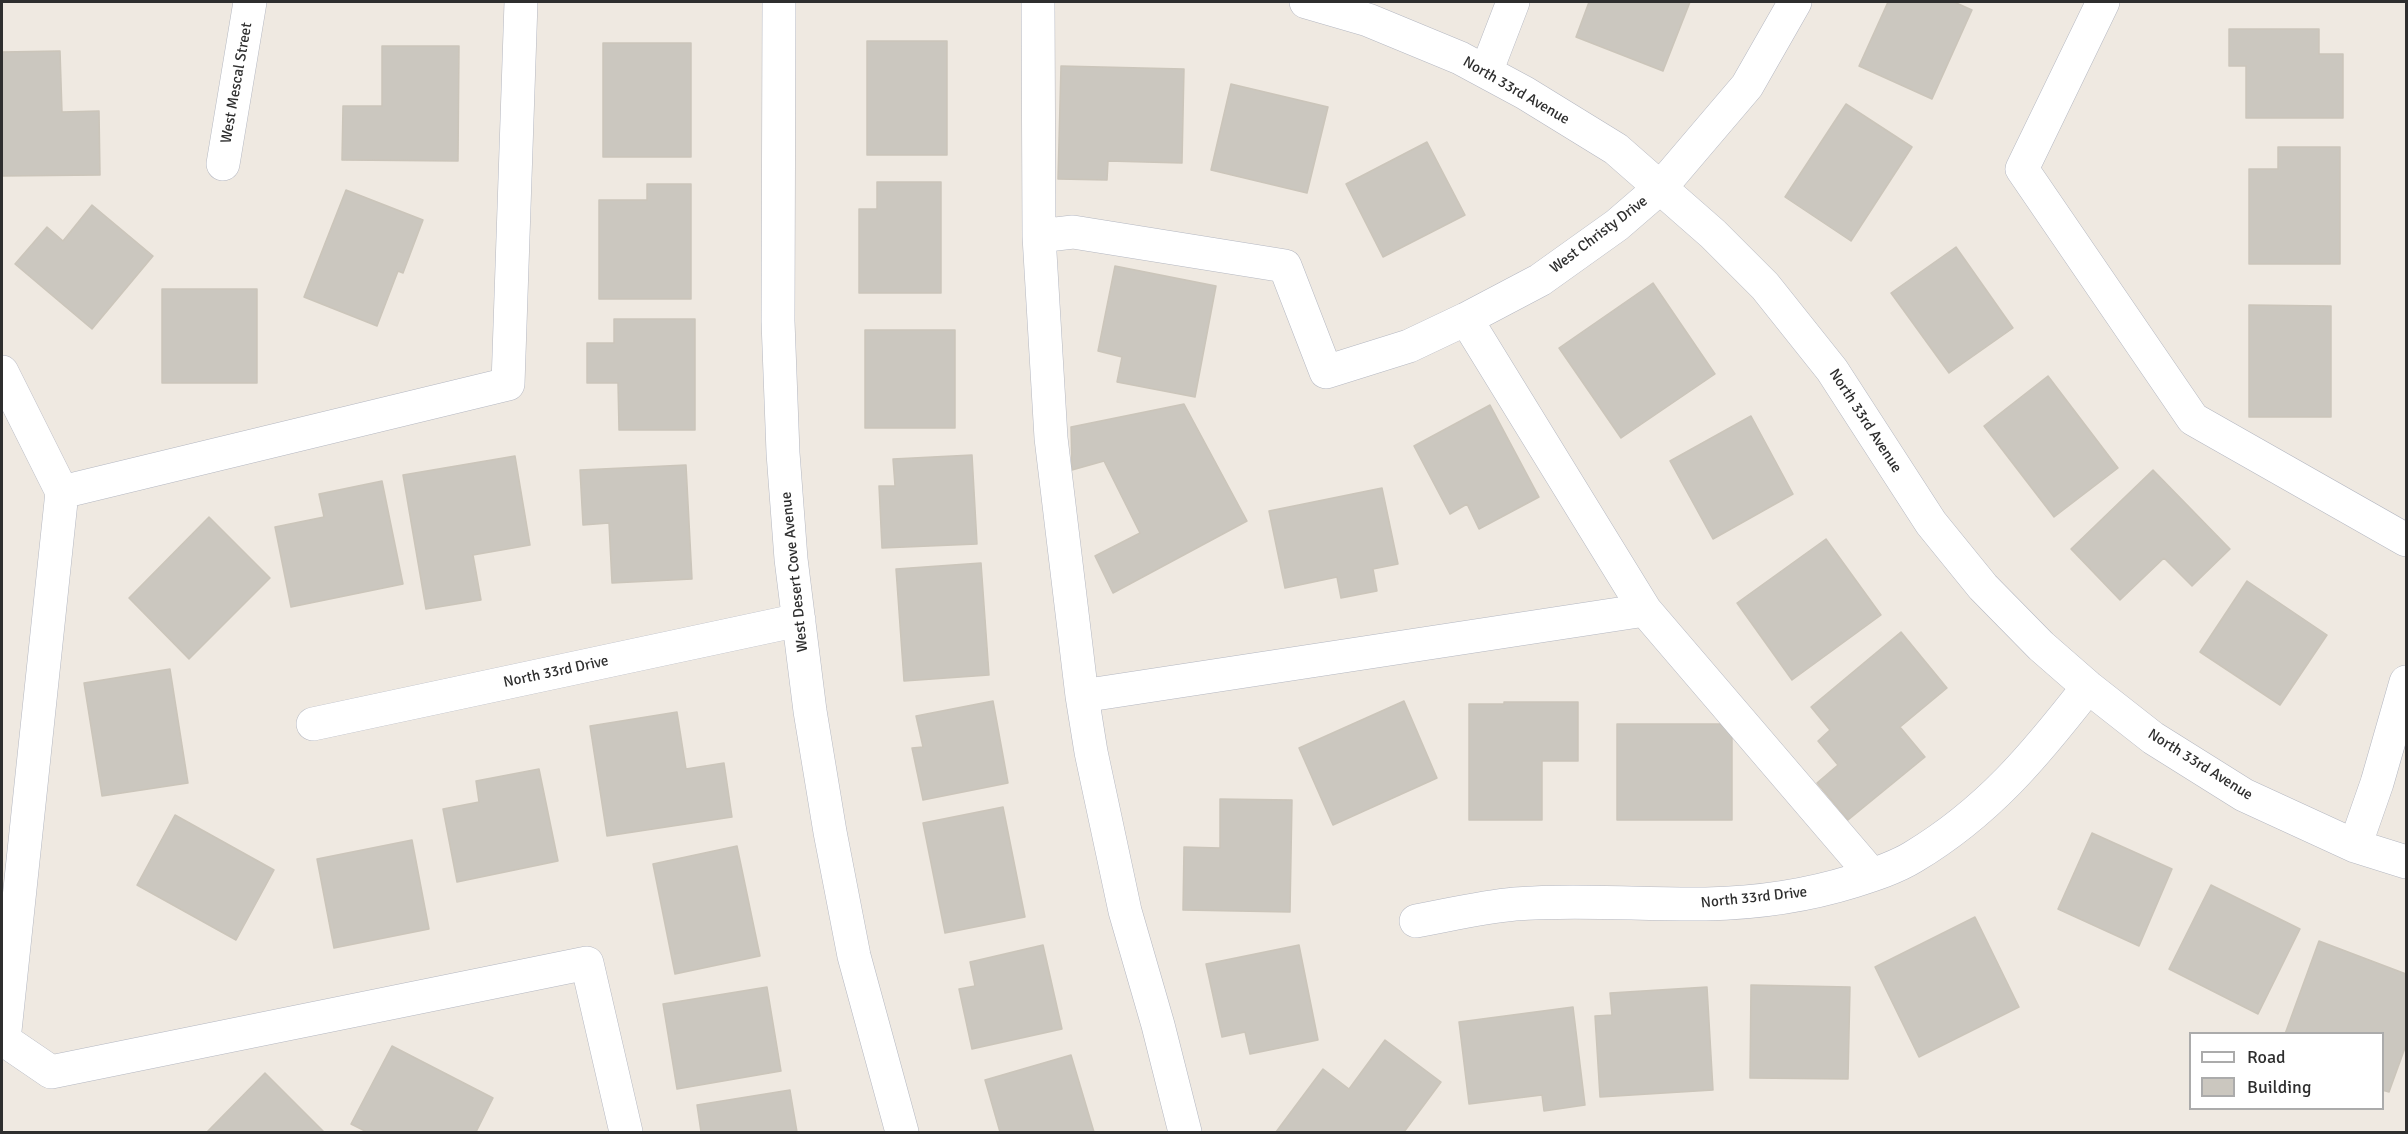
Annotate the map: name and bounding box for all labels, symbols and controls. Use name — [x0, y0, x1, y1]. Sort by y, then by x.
street label: West Mescal Street — [218, 21, 256, 145]
street label: North 33rd Avenue — [1459, 53, 1573, 129]
street label: West Christy Drive — [1547, 192, 1651, 278]
street label: North 33rd Avenue — [1825, 366, 1905, 476]
street label: West Desert Cove Avenue — [778, 491, 812, 653]
street label: North 33rd Drive — [502, 652, 610, 692]
street label: North 33rd Avenue — [2144, 725, 2256, 805]
street label: North 33rd Drive — [1700, 883, 1808, 913]
legend — [2189, 1032, 2384, 1110]
text: Road — [2247, 1046, 2286, 1068]
text: Building — [2247, 1076, 2311, 1098]

